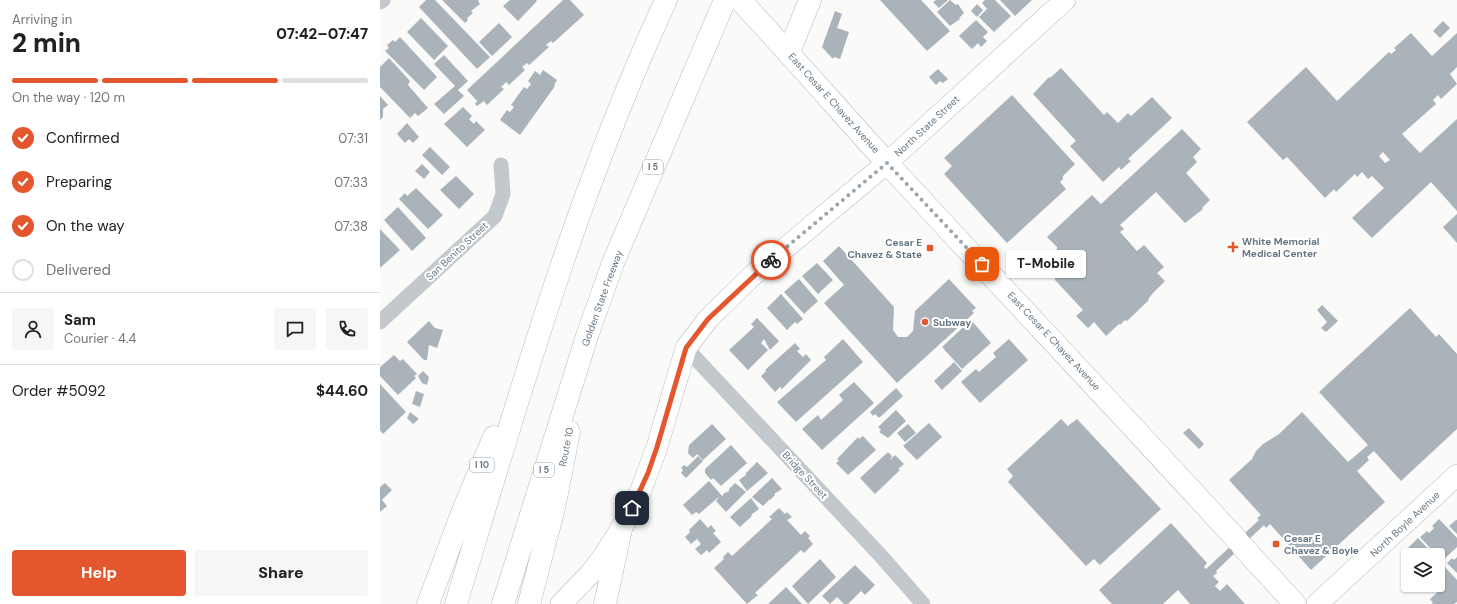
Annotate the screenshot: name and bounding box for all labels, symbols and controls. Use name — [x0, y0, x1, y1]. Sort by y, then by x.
text: Arriving in — [12, 11, 72, 28]
text: 07:42–07:47 — [276, 24, 368, 44]
text: 2 min — [12, 26, 81, 60]
street label: East Cesar E Chavez Avenue — [785, 50, 883, 156]
text: On the way · 120 m — [12, 89, 125, 106]
street label: North State Street — [892, 92, 962, 160]
icon: check — [12, 127, 34, 149]
text: Confirmed — [46, 128, 120, 148]
text: 07:31 — [338, 130, 368, 147]
road number: I 5 — [643, 160, 663, 174]
icon: check — [12, 171, 34, 193]
text: Preparing — [46, 172, 112, 192]
text: 07:33 — [334, 174, 368, 191]
icon: check — [12, 215, 34, 237]
text: On the way — [46, 216, 125, 236]
text: 07:38 — [334, 218, 368, 235]
street label: San Benito Street — [423, 219, 491, 283]
place label: White Memorial Medical Center — [1242, 235, 1320, 260]
place label: Cesar E Chavez & State — [847, 236, 922, 261]
courier — [751, 240, 791, 280]
marker: White Memorial Medical Center — [1227, 241, 1239, 253]
marker: Cesar E Chavez & State — [925, 243, 935, 253]
pin — [965, 247, 999, 281]
street label: Golden State Freeway — [579, 248, 626, 348]
icon: bike — [760, 249, 782, 271]
callout: T-Mobile — [1006, 250, 1086, 278]
icon: bag — [971, 253, 993, 275]
text: T-Mobile — [1017, 255, 1075, 272]
text: Delivered — [46, 260, 111, 280]
street label: East Cesar E Chavez Avenue — [1005, 289, 1103, 393]
button: person — [12, 308, 54, 350]
button: chat — [274, 308, 316, 350]
button: phone — [326, 308, 368, 350]
text: Sam — [64, 310, 96, 330]
place label: Subway — [933, 316, 971, 329]
marker: Subway — [920, 317, 930, 327]
text: Courier · 4.4 — [64, 330, 136, 347]
text: Order #5092 — [12, 381, 106, 401]
text: $44.60 — [316, 381, 368, 401]
street label: Route 10 — [556, 426, 576, 468]
street label: Bridge Street — [780, 448, 830, 502]
road number: I 10 — [470, 458, 494, 472]
road number: I 5 — [534, 463, 554, 477]
street label: North Boyle Avenue — [1367, 488, 1443, 560]
pin — [615, 491, 649, 525]
icon: home — [621, 497, 643, 519]
place label: Cesar E Chavez & Boyle — [1284, 532, 1359, 557]
marker: Cesar E Chavez & Boyle — [1271, 539, 1281, 549]
map controls — [1401, 548, 1445, 592]
button: layers — [1401, 548, 1445, 592]
button: Help — [12, 550, 186, 596]
button: Share — [194, 550, 368, 596]

